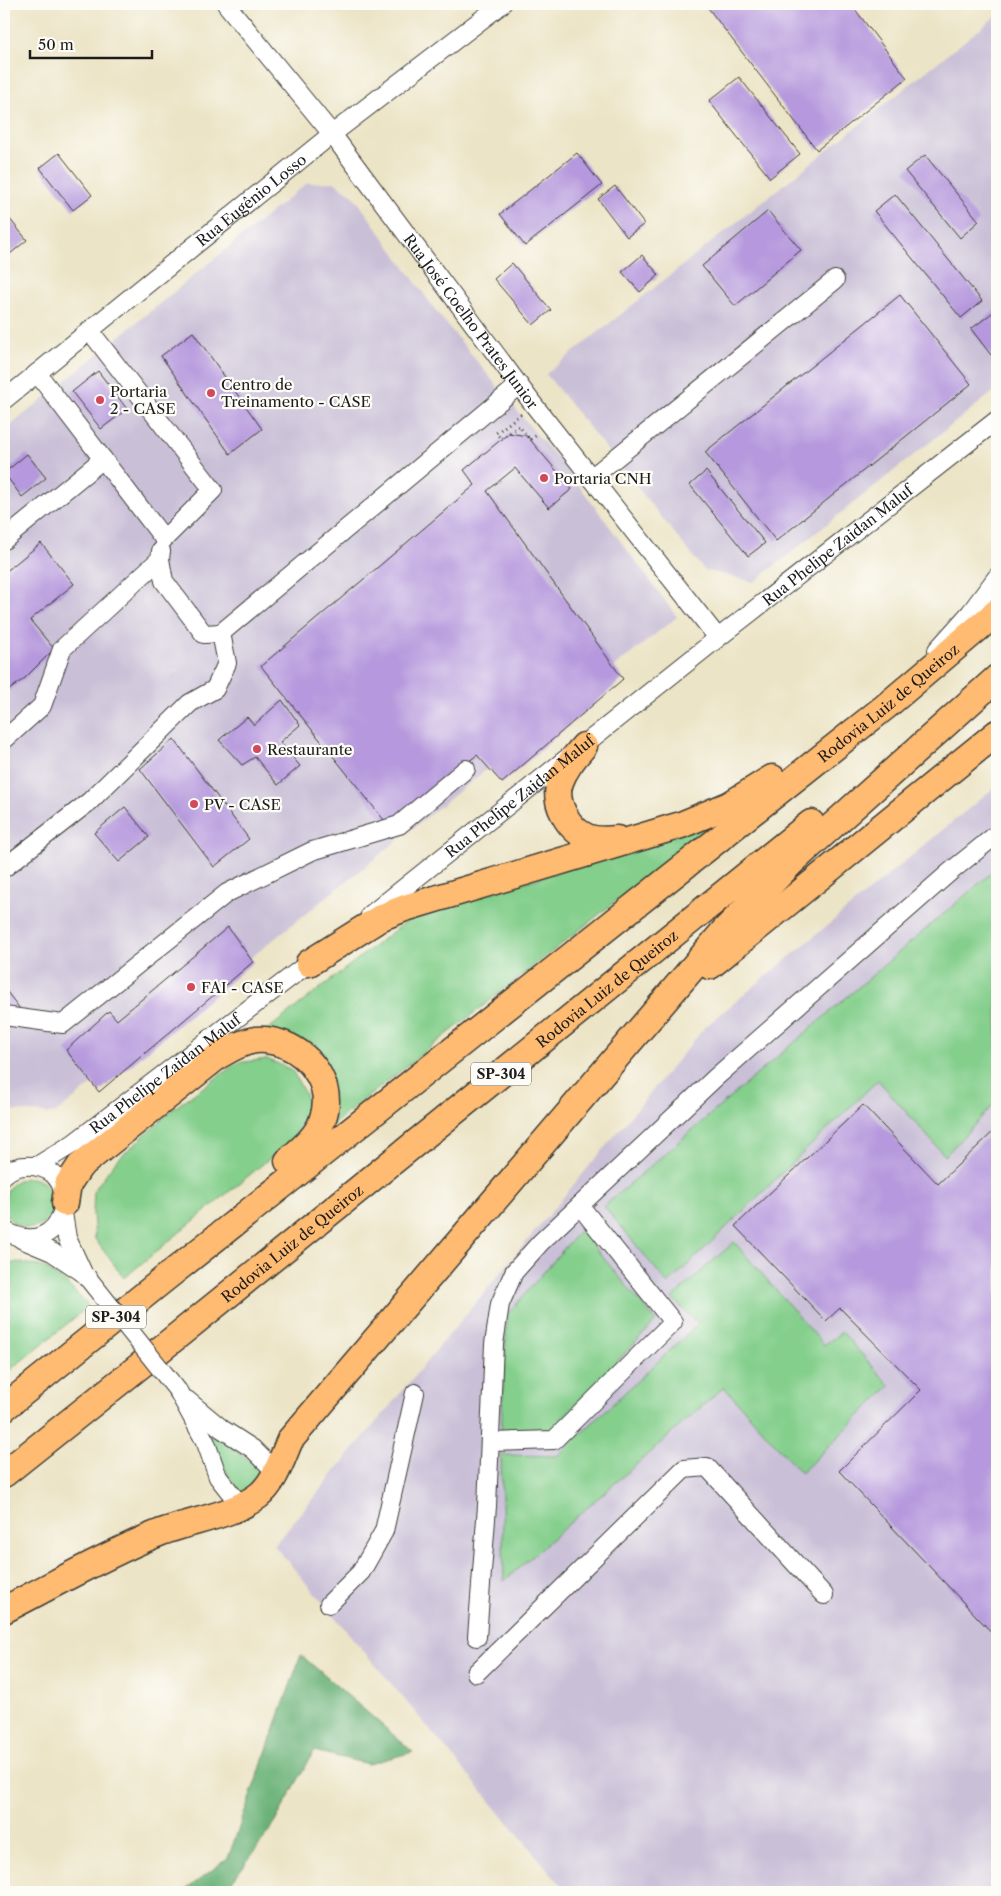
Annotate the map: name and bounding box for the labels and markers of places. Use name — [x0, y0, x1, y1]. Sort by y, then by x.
place label: Centro de Treinamento - CASE — [221, 375, 371, 411]
place label: Portaria 2 - CASE — [110, 382, 175, 418]
marker: Centro de Treinamento - CASE — [205, 387, 217, 399]
marker: Portaria 2 - CASE — [94, 394, 106, 406]
place label: Portaria CNH — [554, 469, 652, 488]
marker: Portaria CNH — [538, 472, 550, 484]
place label: Restaurante — [267, 740, 352, 759]
marker: Restaurante — [251, 743, 263, 755]
place label: PV - CASE — [204, 795, 281, 814]
marker: PV - CASE — [188, 798, 200, 810]
place label: FAI - CASE — [201, 978, 284, 997]
marker: FAI - CASE — [185, 981, 197, 993]

